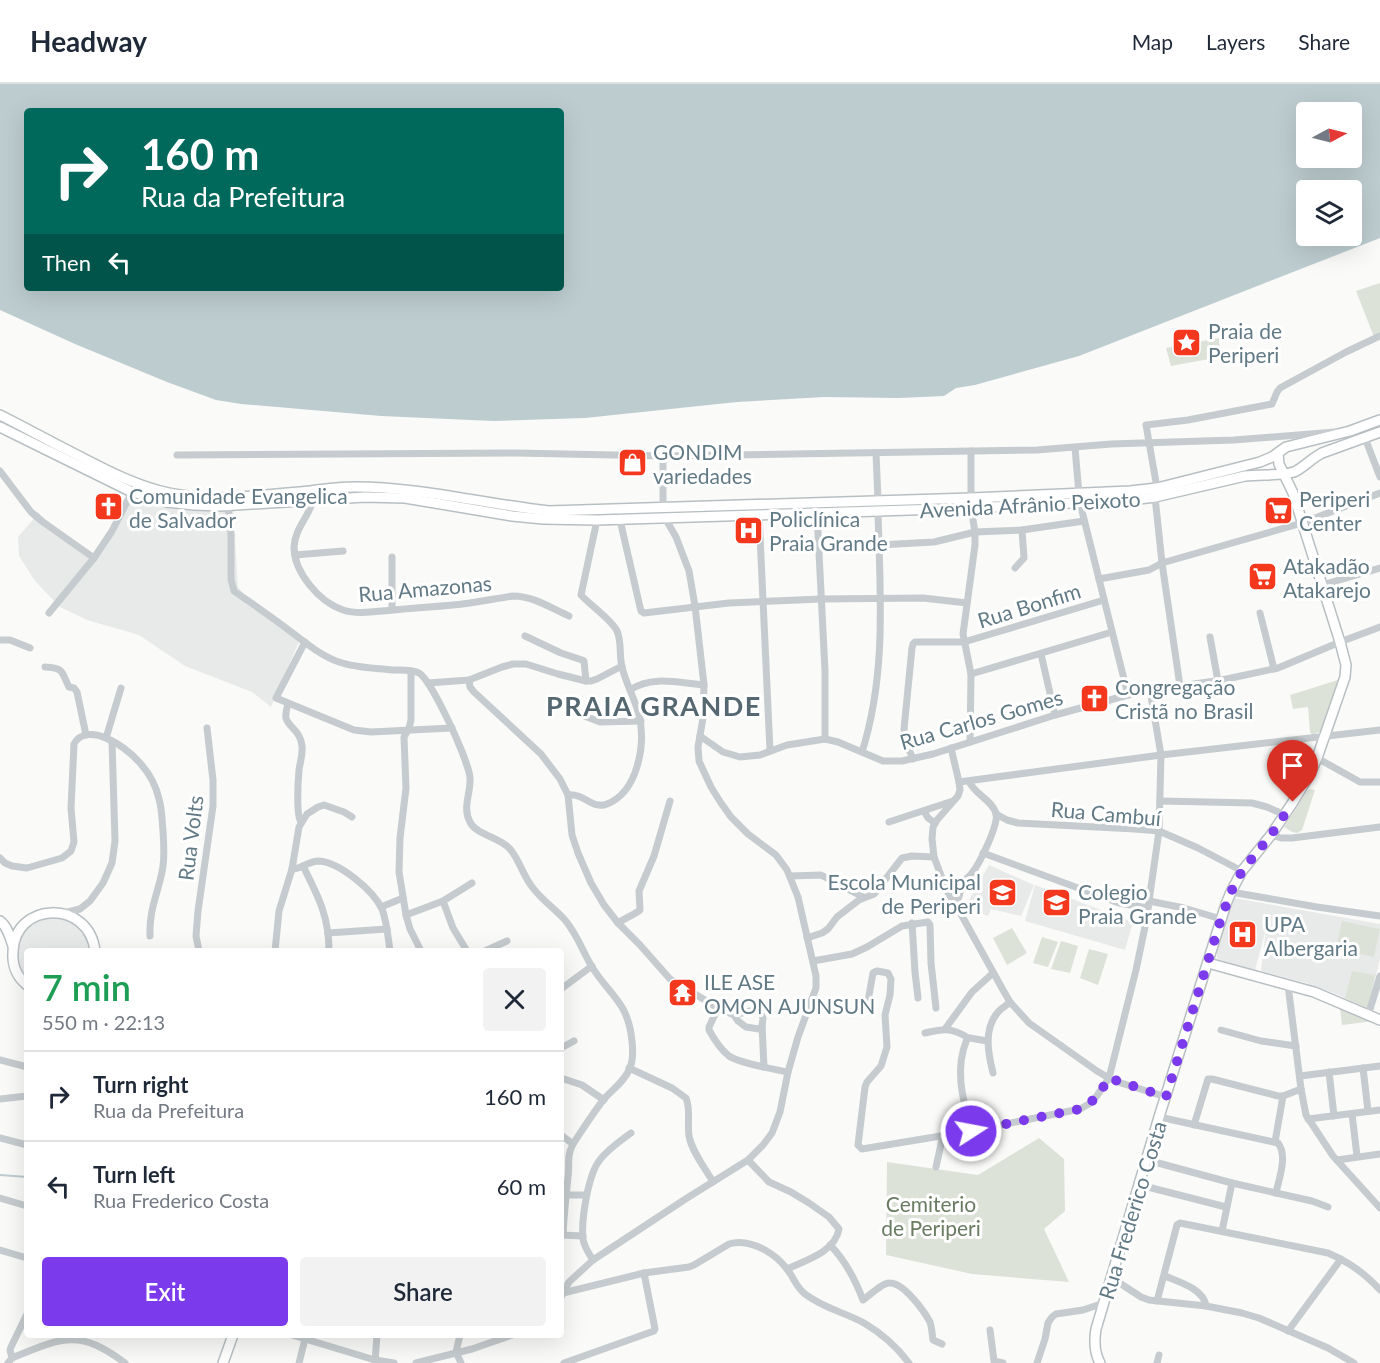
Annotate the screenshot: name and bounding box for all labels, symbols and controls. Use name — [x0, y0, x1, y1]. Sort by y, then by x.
text: Headway — [30, 24, 147, 58]
text: Map — [1132, 29, 1173, 54]
text: Layers — [1206, 29, 1265, 54]
text: Share — [1298, 29, 1350, 54]
north arrow — [1296, 102, 1362, 168]
map controls — [1296, 102, 1362, 246]
text: 160 m — [141, 129, 259, 179]
icon: right — [42, 132, 120, 210]
text: Rua da Prefeitura — [141, 180, 345, 213]
button: layers — [1296, 180, 1362, 246]
icon: left — [103, 246, 136, 279]
text: Then — [42, 249, 91, 276]
place label: Praia de Periperi — [1208, 318, 1282, 367]
place icon: Praia de Periperi — [1171, 326, 1203, 358]
place label: GONDIM variedades — [653, 439, 752, 488]
shop icon: GONDIM variedades — [616, 447, 648, 479]
place label: Comunidade Evangelica de Salvador — [129, 483, 348, 532]
street label: Avenida Afrânio Peixoto — [919, 486, 1141, 522]
place label: Periperi Center — [1299, 486, 1370, 535]
church icon: Comunidade Evangelica de Salvador — [92, 491, 124, 523]
supermarket icon: Periperi Center — [1262, 494, 1294, 526]
place label: Policlínica Praia Grande — [769, 506, 888, 555]
hospital icon: Policlínica Praia Grande — [732, 514, 764, 546]
place label: Atakadão Atakarejo — [1283, 553, 1371, 602]
supermarket icon: Atakadão Atakarejo — [1246, 561, 1278, 593]
street label: Rua Amazonas — [357, 570, 493, 606]
street label: Rua Bonfim — [974, 577, 1084, 633]
place label: Congregação Cristã no Brasil — [1115, 674, 1253, 723]
church icon: Congregação Cristã no Brasil — [1078, 682, 1110, 714]
street label: Rua Carlos Gomes — [897, 684, 1065, 754]
district label: PRAIA GRANDE — [546, 689, 762, 722]
pin — [1267, 740, 1318, 802]
icon: arrive — [1276, 749, 1309, 782]
street label: Rua Volts — [172, 794, 208, 882]
street label: Rua Cambuí — [1050, 796, 1163, 830]
place label: Escola Municipal de Periperi — [827, 869, 981, 918]
school or university icon: Escola Municipal de Periperi — [986, 877, 1018, 909]
place label: Colegio Praia Grande — [1078, 879, 1197, 928]
school or university icon: Colegio Praia Grande — [1041, 887, 1073, 919]
place label: UPA Albergaria — [1264, 911, 1358, 960]
hospital icon: UPA Albergaria — [1227, 919, 1259, 951]
text: 7 min — [42, 965, 131, 1009]
button: close — [483, 968, 546, 1031]
place label: ILE ASE OMON AJUNSUN — [704, 969, 875, 1018]
temple icon: ILE ASE OMON AJUNSUN — [667, 977, 699, 1009]
text: 550 m · 22:13 — [42, 1010, 165, 1034]
text: Turn right — [93, 1071, 188, 1098]
icon: right — [42, 1080, 75, 1113]
text: 160 m — [484, 1083, 546, 1110]
text: Rua da Prefeitura — [93, 1098, 244, 1122]
position arrow — [939, 1099, 1003, 1163]
street label: Rua Frederico Costa — [1093, 1118, 1171, 1302]
text: Turn left — [93, 1161, 175, 1188]
icon: left — [42, 1170, 75, 1203]
text: 60 m — [497, 1173, 546, 1200]
text: Rua Frederico Costa — [93, 1188, 269, 1212]
park label: Cemiterio de Periperi — [881, 1191, 981, 1240]
button: Exit — [42, 1257, 288, 1326]
button: Share — [300, 1257, 546, 1326]

